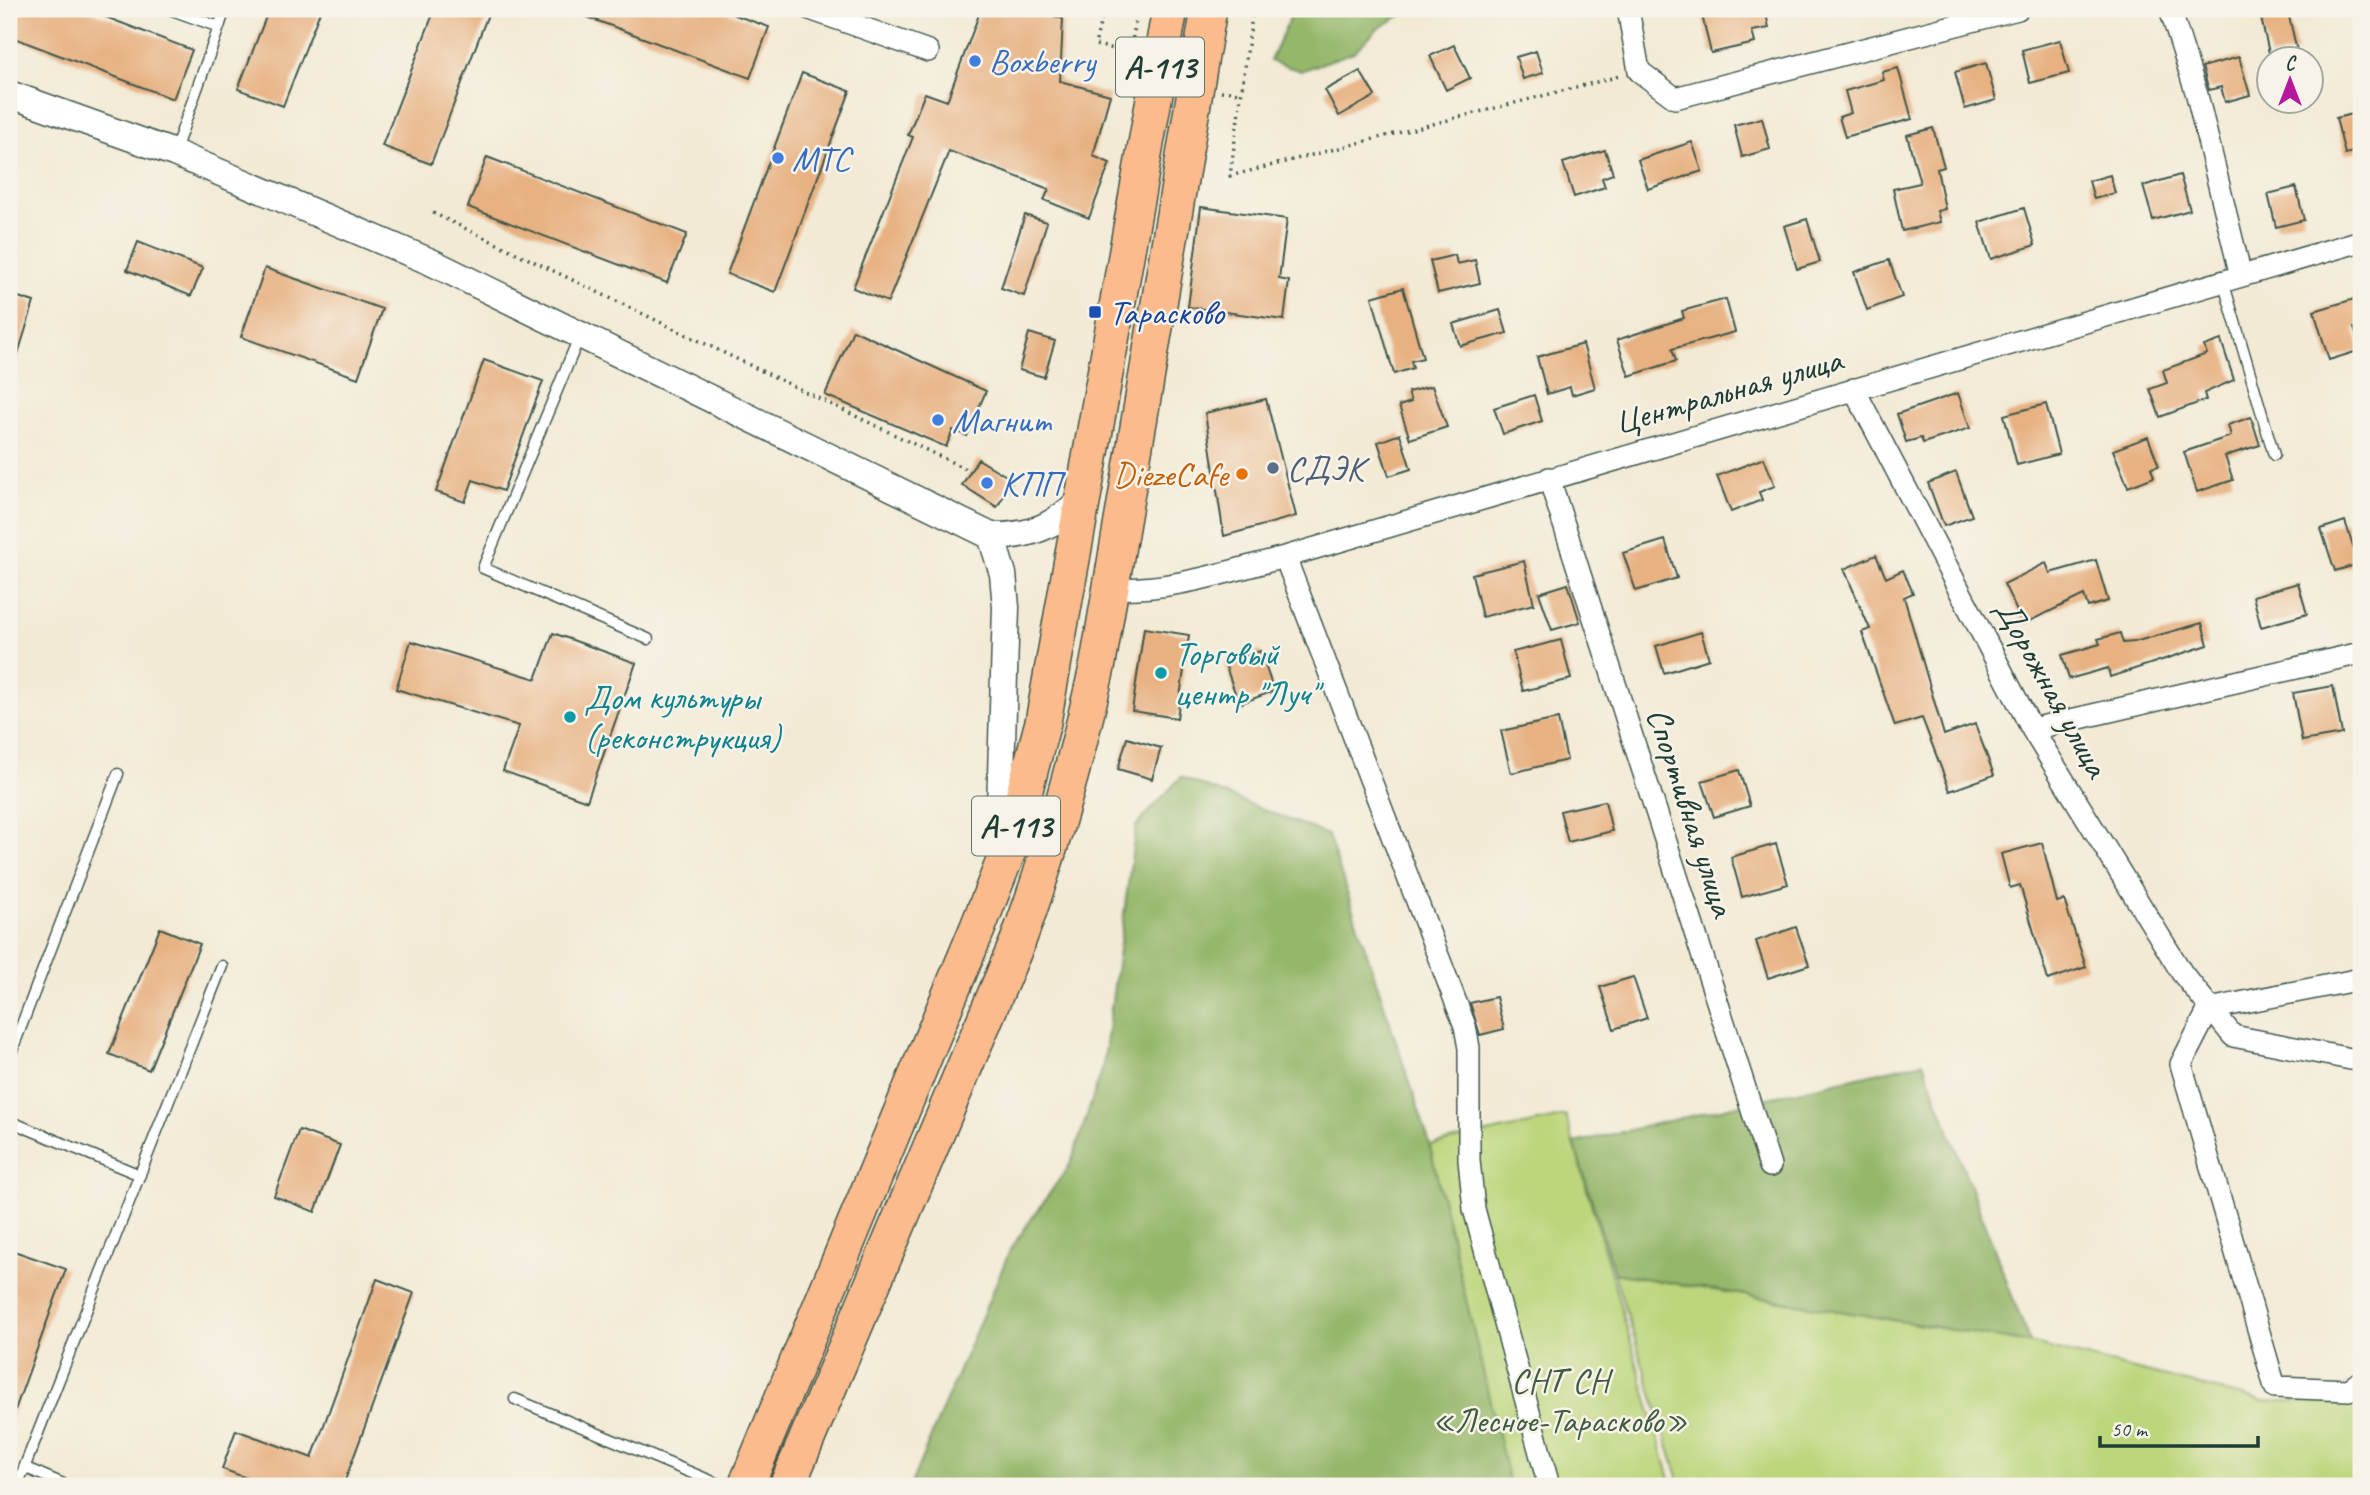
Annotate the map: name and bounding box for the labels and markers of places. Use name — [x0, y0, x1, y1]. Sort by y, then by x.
place label: Boxberry — [989, 39, 1097, 84]
marker: Boxberry — [967, 53, 983, 69]
place label: МТС — [792, 136, 854, 181]
marker: МТС — [770, 150, 786, 166]
place label: Тарасково — [1109, 290, 1225, 335]
marker: Тарасково — [1087, 304, 1103, 320]
place label: Магнит — [952, 398, 1053, 443]
marker: Магнит — [930, 412, 946, 428]
place label: СДЭК — [1287, 446, 1370, 491]
place label: DiezeCafe — [1113, 452, 1231, 497]
marker: СДЭК — [1265, 460, 1281, 476]
place label: КПП — [1001, 461, 1066, 506]
marker: DiezeCafe — [1234, 466, 1250, 482]
marker: КПП — [979, 475, 995, 491]
place label: Торговый центр "Луч" — [1175, 631, 1324, 716]
marker: Торговый центр "Луч" — [1153, 665, 1169, 681]
place label: Дом культуры (реконструкция) — [584, 675, 783, 760]
marker: Дом культуры (реконструкция) — [562, 709, 578, 725]

